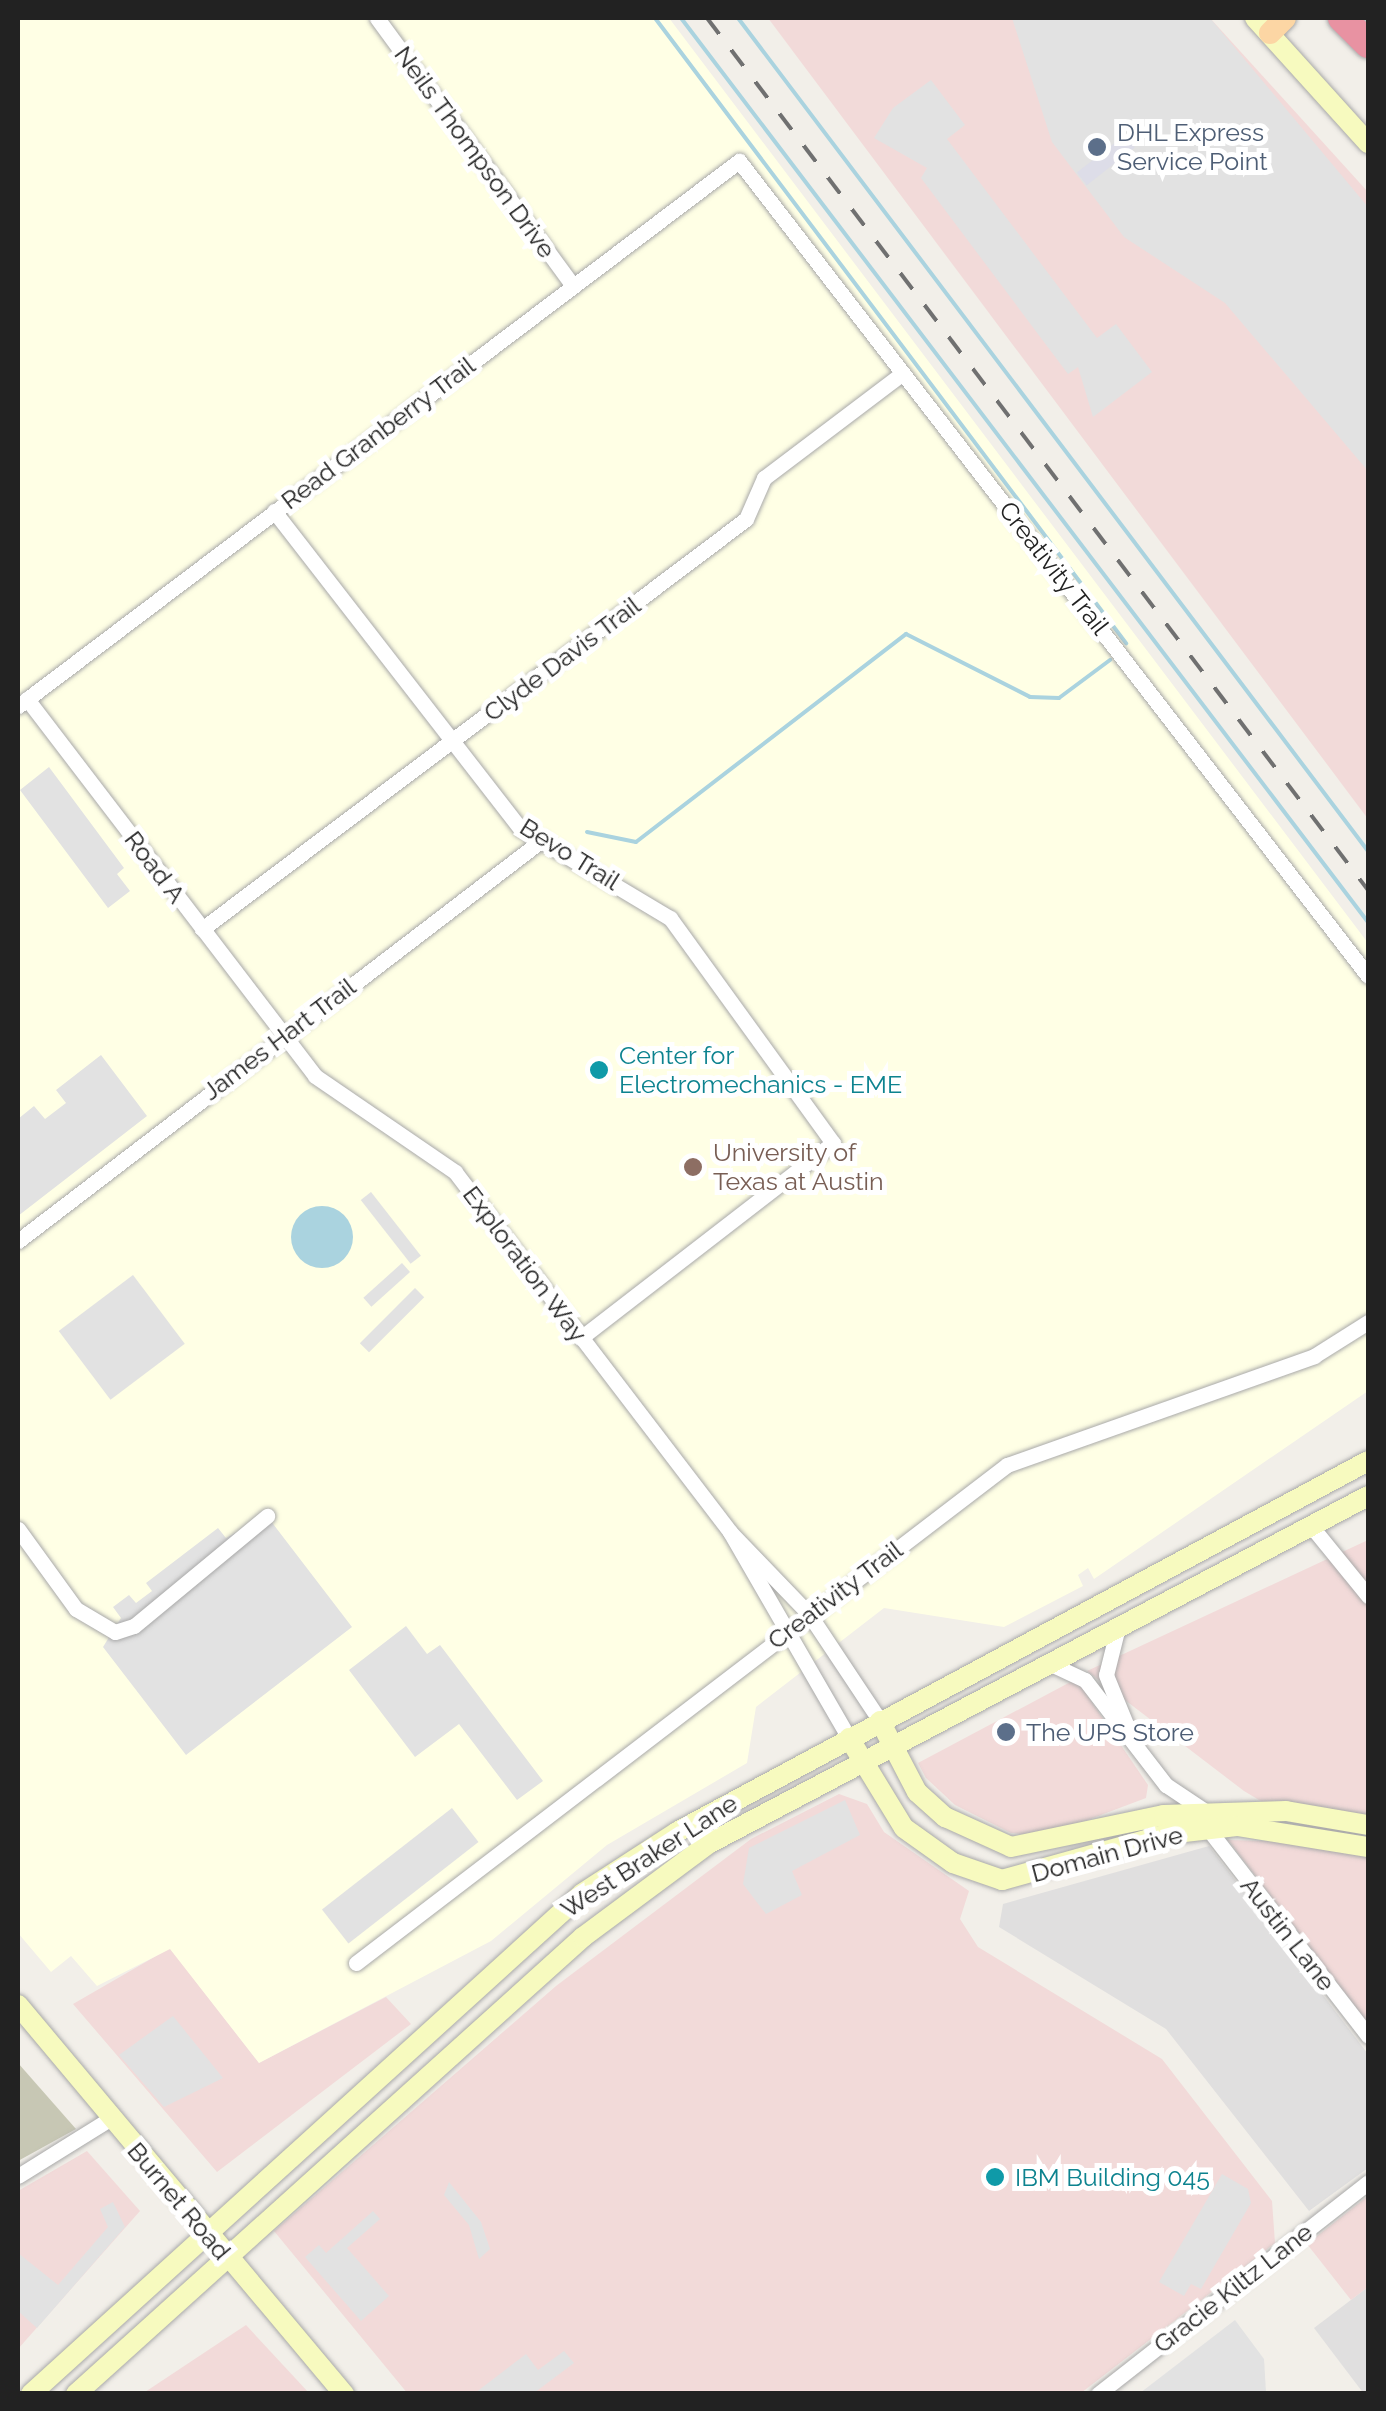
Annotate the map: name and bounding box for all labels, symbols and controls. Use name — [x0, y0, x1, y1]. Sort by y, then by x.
street label: Neils Thompson Drive — [388, 40, 562, 264]
place label: DHL Express Service Point — [1117, 118, 1268, 177]
marker: DHL Express Service Point — [1086, 136, 1108, 158]
street label: Read Granberry Trail — [275, 350, 481, 516]
street label: Creativity Trail — [992, 495, 1116, 641]
street label: Clyde Davis Trail — [477, 590, 647, 728]
street label: Bevo Trail — [514, 811, 626, 897]
street label: Road A — [118, 825, 192, 909]
street label: James Hart Trail — [196, 971, 362, 1107]
place label: Center for Electromechanics - EME — [619, 1041, 902, 1100]
marker: Center for Electromechanics - EME — [588, 1059, 610, 1081]
place label: University of Texas at Austin — [713, 1138, 884, 1197]
marker: University of Texas at Austin — [682, 1156, 704, 1178]
street label: Exploration Way — [456, 1180, 594, 1348]
street label: Creativity Trail — [761, 1534, 909, 1656]
place label: The UPS Store — [1026, 1717, 1194, 1747]
marker: The UPS Store — [995, 1721, 1017, 1743]
street label: West Braker Lane — [555, 1788, 743, 1924]
street label: Domain Drive — [1028, 1819, 1186, 1889]
street label: Austin Lane — [1234, 1871, 1342, 1997]
street label: Burnet Road — [121, 2136, 237, 2266]
place label: IBM Building 045 — [1015, 2162, 1210, 2192]
marker: IBM Building 045 — [984, 2166, 1006, 2188]
street label: Gracie Kiltz Lane — [1148, 2217, 1318, 2359]

